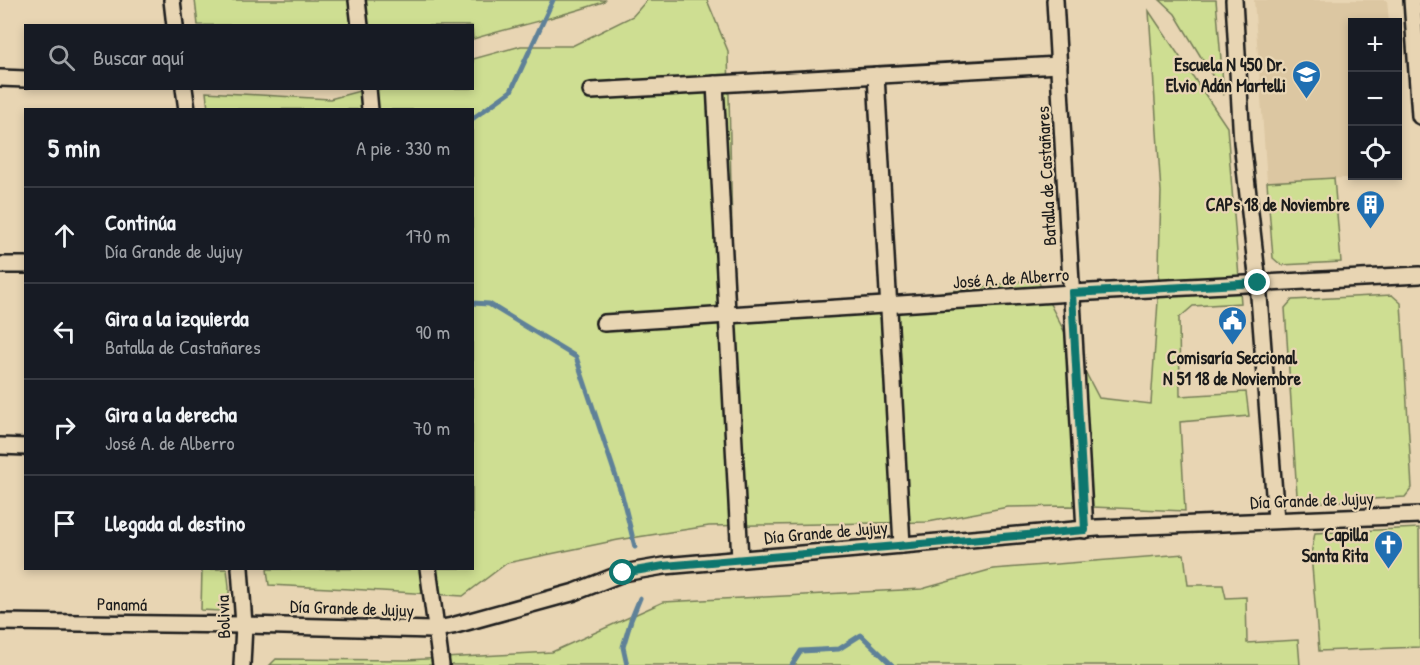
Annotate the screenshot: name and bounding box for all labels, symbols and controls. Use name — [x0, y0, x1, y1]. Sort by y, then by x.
map controls — [1348, 18, 1402, 180]
button: + — [1348, 18, 1402, 72]
search box — [24, 24, 474, 90]
icon: search — [45, 41, 78, 74]
text: Buscar aquí — [93, 42, 185, 72]
place label: Escuela N 450 Dr. Elvio Adán Martelli — [1166, 52, 1286, 98]
school or university icon: Escuela N 450 Dr. Elvio Adán Martelli — [1291, 58, 1323, 100]
button: − — [1348, 72, 1402, 126]
street label: Batalla de Castañares — [1030, 105, 1062, 247]
button: locate — [1348, 126, 1402, 180]
text: 5 min — [48, 130, 100, 165]
text: A pie · 330 m — [356, 134, 450, 161]
building icon: CAPs 18 de Noviembre — [1355, 188, 1387, 230]
place label: CAPs 18 de Noviembre — [1206, 192, 1351, 217]
text: Continúa — [105, 207, 176, 237]
icon: ahead — [48, 219, 81, 252]
text: 170 m — [406, 222, 450, 249]
text: Día Grande de Jujuy — [105, 237, 243, 264]
street label: José A. de Alberro — [952, 261, 1070, 295]
route end — [1244, 269, 1270, 295]
text: Gira a la izquierda — [105, 303, 249, 333]
public building icon: Comisaría Seccional N 51 18 de Noviembre — [1216, 304, 1248, 346]
icon: left — [48, 315, 81, 348]
text: 90 m — [416, 318, 450, 345]
text: Batalla de Castañares — [105, 333, 261, 360]
place label: Comisaría Seccional N 51 18 de Noviembre — [1163, 345, 1302, 391]
text: Gira a la derecha — [105, 399, 237, 429]
icon: right — [48, 411, 81, 444]
text: 70 m — [413, 414, 450, 441]
text: José A. de Alberro — [105, 429, 234, 456]
street label: Día Grande de Jujuy — [1250, 485, 1375, 515]
icon: arrive — [48, 507, 81, 540]
text: Llegada al destino — [105, 508, 245, 538]
street label: Día Grande de Jujuy — [763, 514, 889, 550]
place label: Capilla Santa Rita — [1302, 522, 1369, 568]
church icon: Capilla Santa Rita — [1373, 528, 1405, 570]
route start — [609, 559, 635, 585]
street label: Panamá — [97, 591, 147, 617]
street label: Día Grande de Jujuy — [290, 593, 415, 623]
street label: Bolivia — [210, 595, 236, 639]

